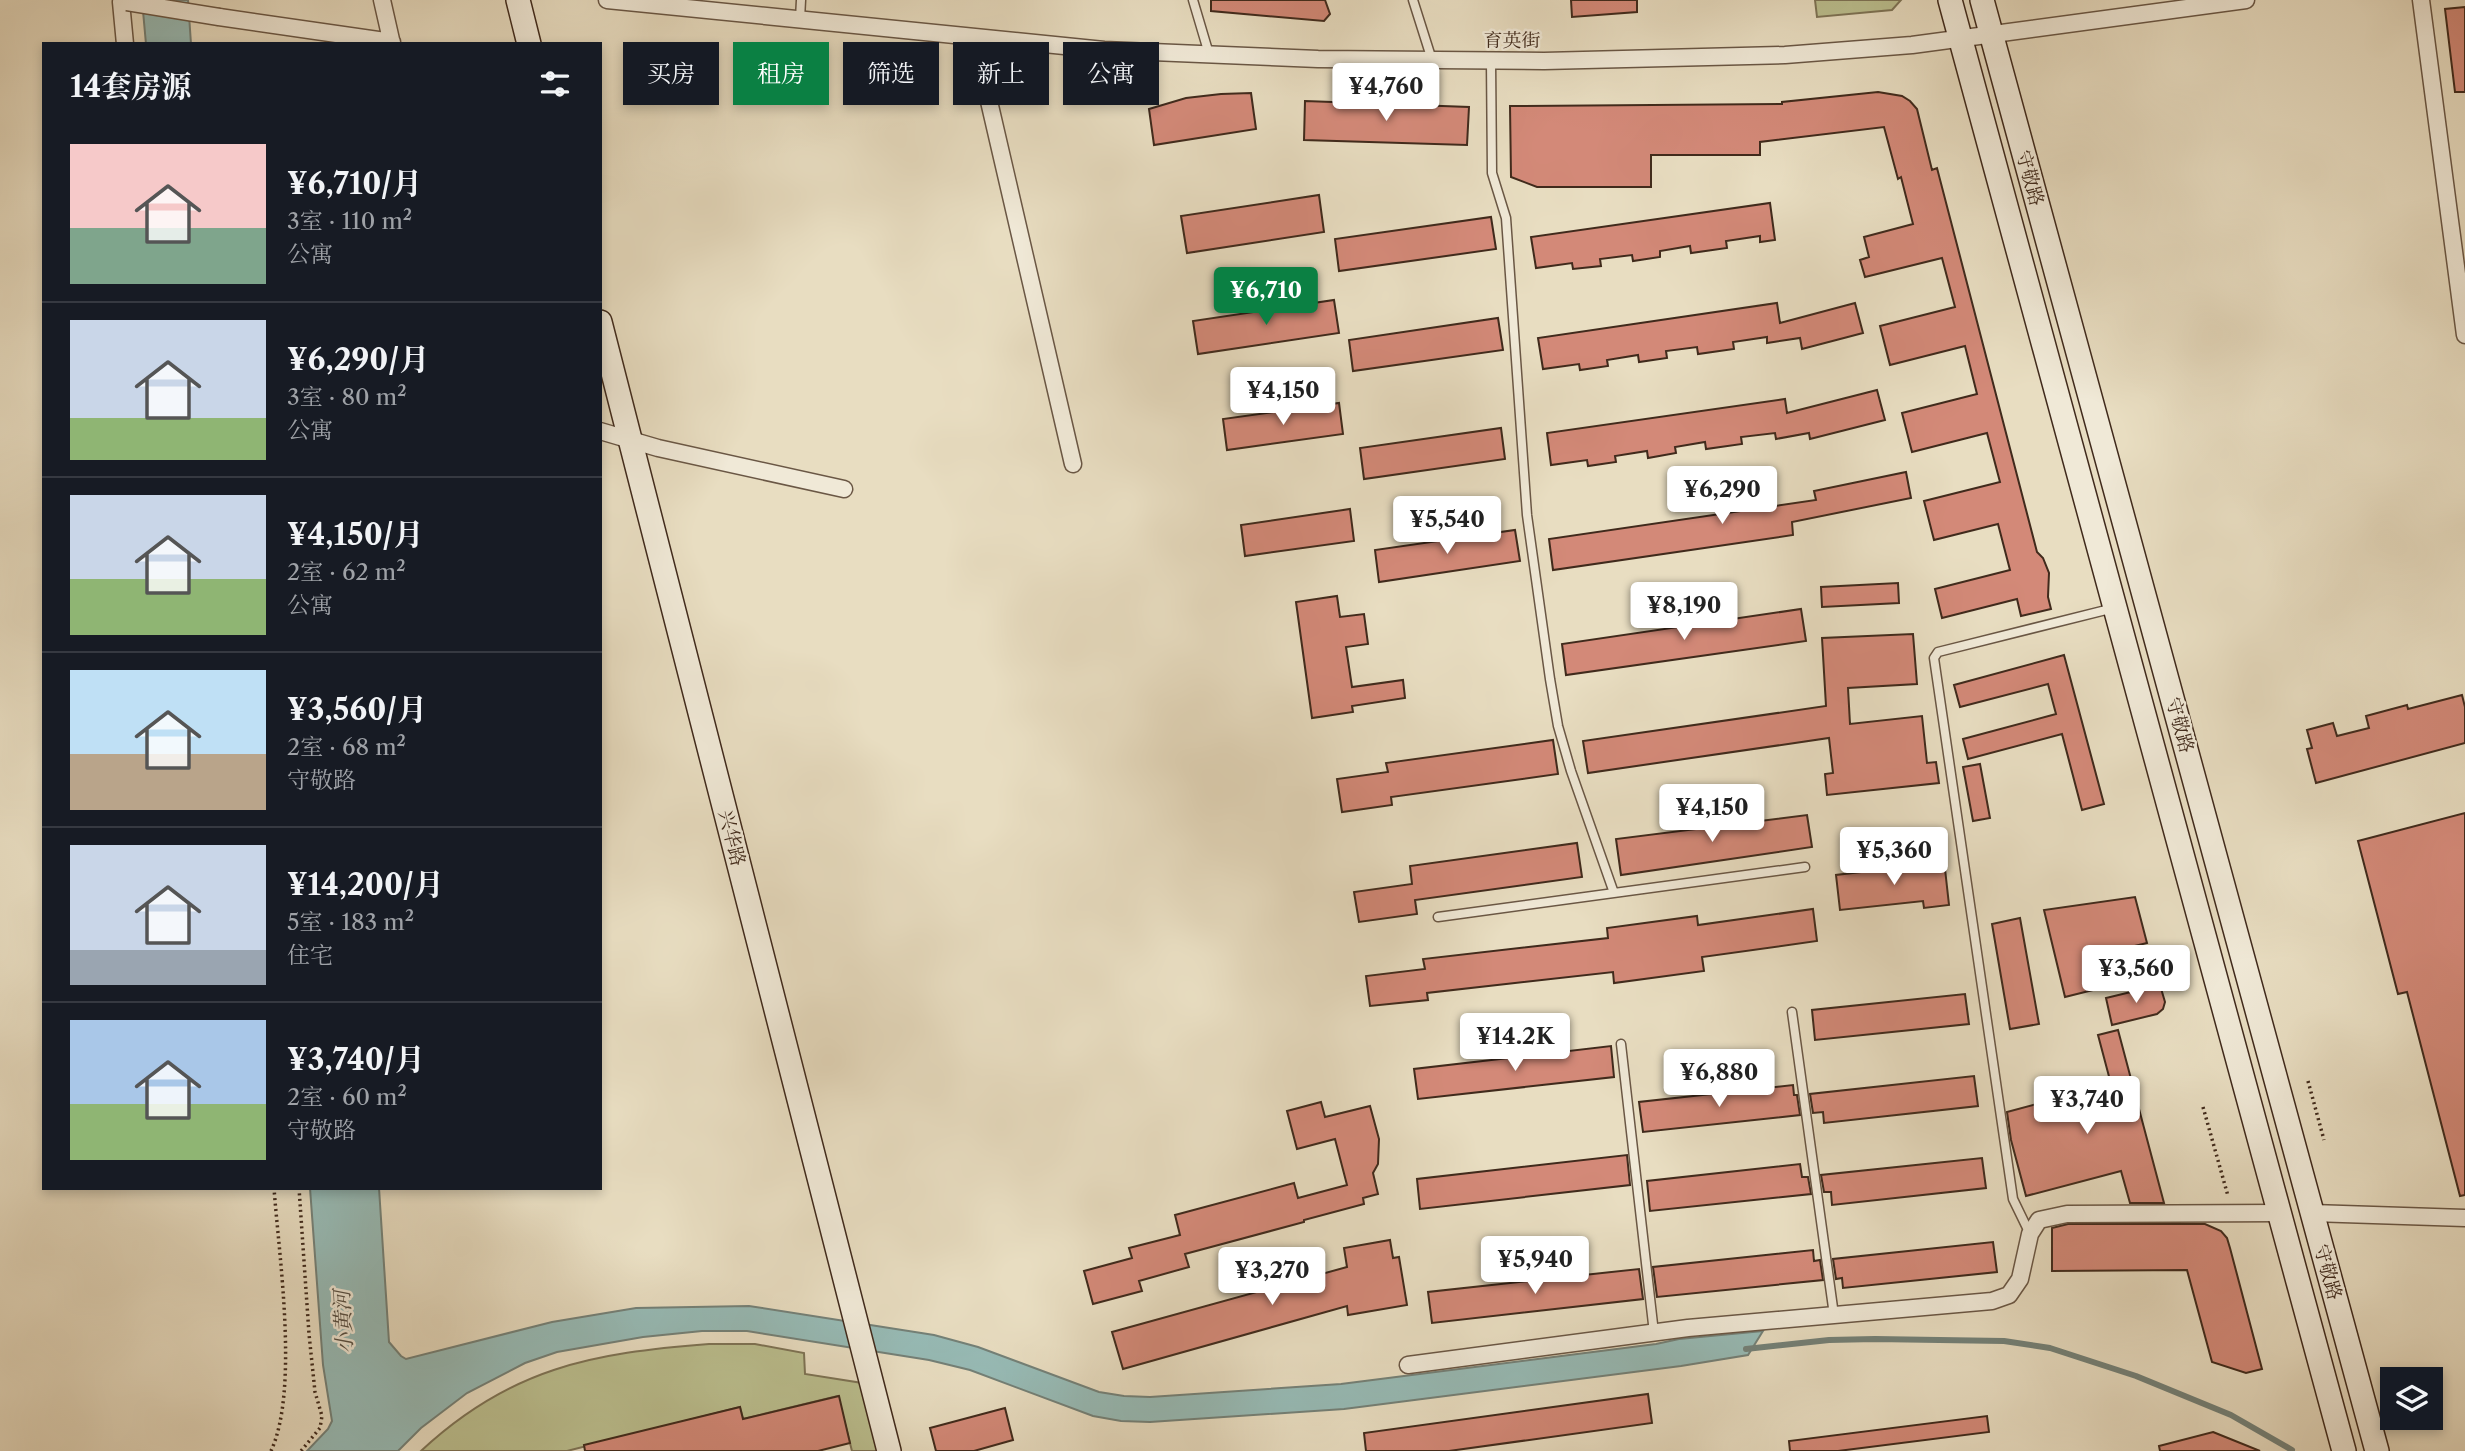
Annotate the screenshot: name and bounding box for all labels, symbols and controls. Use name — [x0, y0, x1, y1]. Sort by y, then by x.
street label: 育英街 — [1483, 29, 1541, 52]
chip: 买房 — [623, 42, 719, 105]
chip: 租房 — [733, 42, 829, 105]
chip: 筛选 — [843, 42, 939, 105]
chip: 新上 — [953, 42, 1049, 105]
chip: 公寓 — [1063, 42, 1159, 105]
pin: ¥4,760 — [1329, 64, 1443, 123]
icon: filters — [536, 65, 574, 103]
text: 14套房源 — [70, 68, 191, 105]
text: ¥4,760 — [1348, 72, 1424, 100]
street label: 守敬路 — [2012, 147, 2048, 209]
text: ¥6,710/月 — [287, 165, 422, 202]
icon: home — [126, 172, 210, 256]
text: 3室 · 110 m² — [287, 207, 412, 235]
text: 公寓 — [287, 240, 333, 268]
pin: ¥6,710 — [1209, 268, 1323, 327]
text: ¥6,710 — [1230, 276, 1302, 304]
text: ¥6,290/月 — [287, 341, 429, 378]
icon: home — [126, 348, 210, 432]
pin: ¥4,150 — [1226, 368, 1340, 427]
text: ¥4,150 — [1246, 376, 1320, 404]
text: 3室 · 80 m² — [287, 383, 407, 411]
text: 公寓 — [287, 416, 333, 444]
pin: ¥6,290 — [1665, 466, 1779, 526]
text: ¥6,290 — [1683, 475, 1761, 503]
pin: ¥5,540 — [1390, 496, 1504, 556]
text: ¥5,540 — [1409, 505, 1485, 533]
text: ¥4,150/月 — [287, 516, 423, 553]
icon: home — [126, 523, 210, 607]
text: 2室 · 62 m² — [287, 558, 406, 586]
pin: ¥8,190 — [1627, 582, 1741, 642]
text: 公寓 — [287, 591, 333, 619]
text: ¥8,190 — [1647, 591, 1721, 619]
text: ¥3,560/月 — [287, 691, 427, 728]
street label: 守敬路 — [2162, 694, 2198, 756]
icon: home — [126, 698, 210, 782]
text: 2室 · 68 m² — [287, 733, 406, 761]
text: 守敬路 — [287, 766, 356, 794]
pin: ¥4,150 — [1655, 784, 1769, 844]
text: ¥4,150 — [1675, 793, 1749, 821]
street label: 兴华路 — [714, 808, 750, 868]
pin: ¥5,360 — [1837, 828, 1951, 887]
text: ¥5,360 — [1856, 836, 1932, 864]
text: ¥14,200/月 — [287, 866, 444, 903]
icon: home — [126, 873, 210, 957]
text: 5室 · 183 m² — [287, 908, 414, 936]
text: 住宅 — [287, 941, 333, 969]
pin: ¥3,560 — [2079, 946, 2193, 1005]
text: ¥3,560 — [2098, 954, 2174, 982]
pin: ¥14.2K — [1458, 1014, 1572, 1073]
text: ¥14.2K — [1476, 1022, 1554, 1050]
text: ¥3,740/月 — [287, 1041, 425, 1078]
icon: home — [126, 1048, 210, 1132]
pin: ¥6,880 — [1662, 1050, 1776, 1109]
text: ¥6,880 — [1680, 1058, 1758, 1086]
pin: ¥3,740 — [2030, 1076, 2144, 1136]
text: 2室 · 60 m² — [287, 1083, 407, 1111]
text: ¥3,740 — [2050, 1085, 2124, 1113]
text: 守敬路 — [287, 1116, 356, 1144]
pin: ¥5,940 — [1478, 1236, 1592, 1296]
street label: 守敬路 — [2310, 1241, 2346, 1303]
text: ¥5,940 — [1497, 1245, 1573, 1273]
pin: ¥3,270 — [1215, 1248, 1329, 1307]
text: ¥3,270 — [1234, 1256, 1310, 1284]
water label: 小黄河 — [329, 1286, 357, 1354]
map controls — [2380, 1367, 2443, 1430]
button: layers — [2380, 1367, 2443, 1430]

